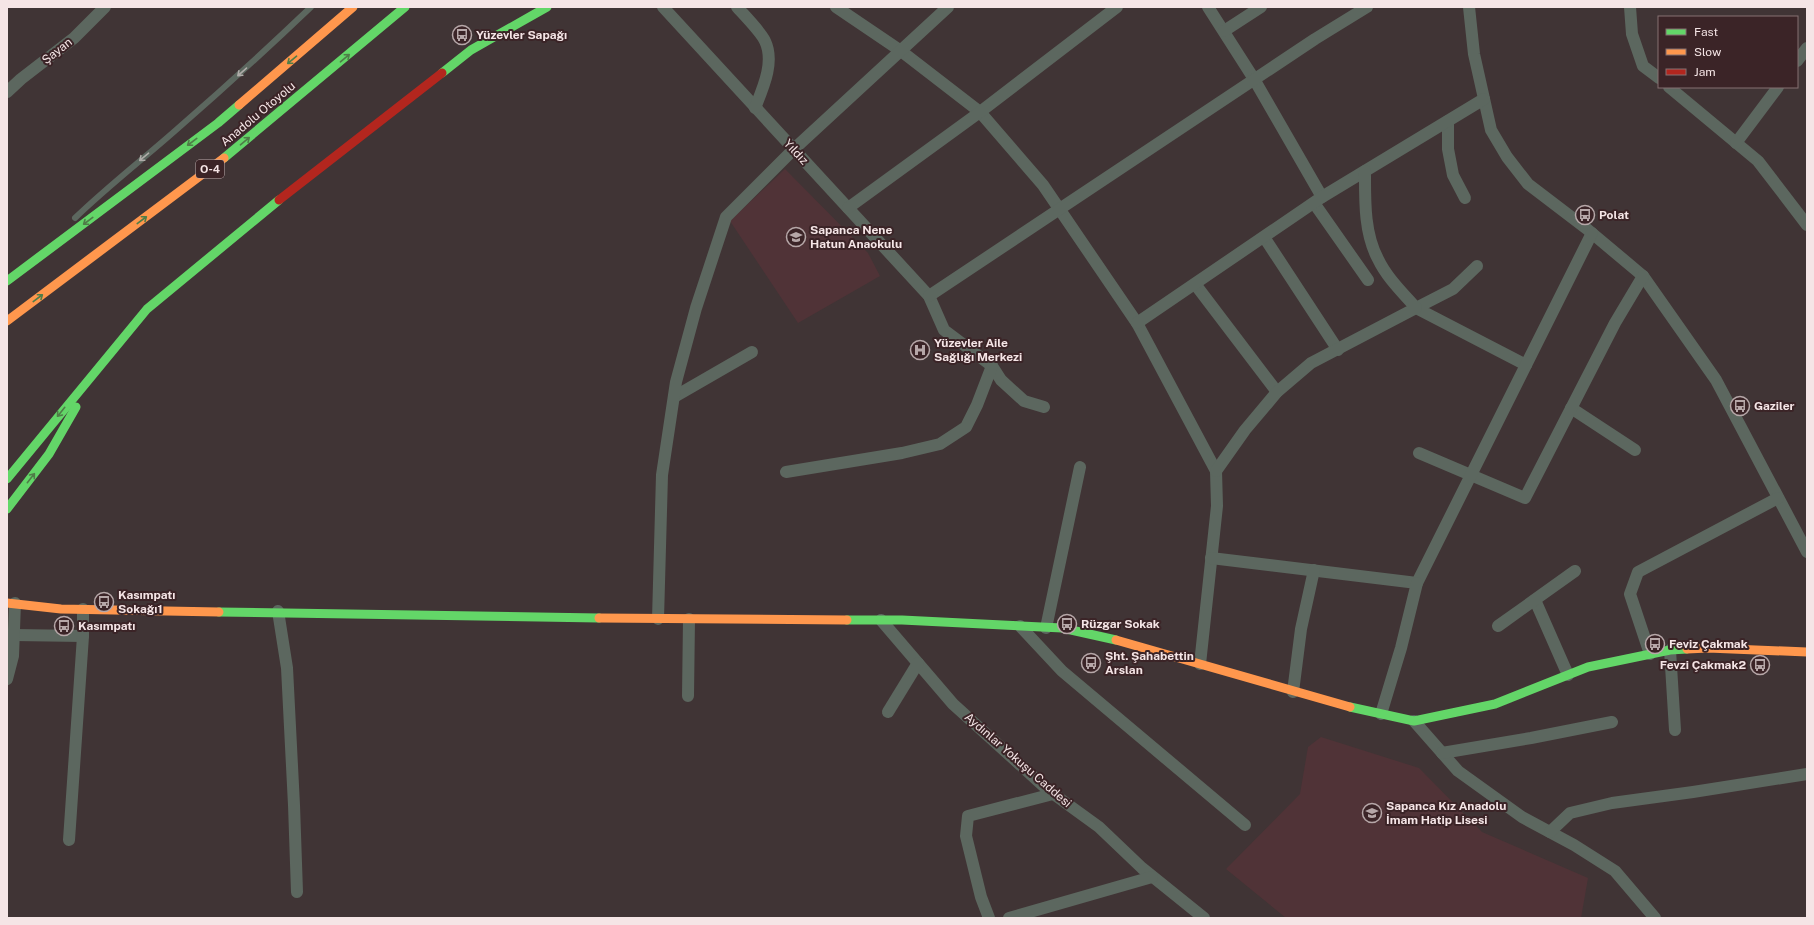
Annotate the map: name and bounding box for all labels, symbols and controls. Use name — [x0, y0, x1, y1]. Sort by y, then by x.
legend — [1658, 16, 1798, 88]
bus stop icon: Yüzevler Sapağı — [451, 24, 473, 46]
text: Fast — [1694, 25, 1719, 39]
place label: Yüzevler Sapağı — [476, 28, 567, 42]
street label: Şayan — [39, 35, 75, 67]
text: Slow — [1694, 45, 1722, 59]
one-way arrow — [340, 53, 351, 62]
one-way arrow — [286, 55, 297, 64]
text: Jam — [1694, 65, 1716, 79]
one-way arrow — [237, 68, 247, 77]
street label: Anadolu Otoyolu — [218, 79, 298, 149]
one-way arrow — [240, 137, 251, 146]
street label: Yıldız — [781, 137, 811, 168]
one-way arrow — [186, 138, 197, 147]
one-way arrow — [138, 153, 149, 162]
road number: O-4 — [196, 160, 224, 178]
bus stop icon: Polat — [1574, 204, 1596, 226]
place label: Polat — [1599, 208, 1629, 222]
one-way arrow — [82, 216, 93, 225]
one-way arrow — [137, 216, 148, 224]
place label: Sapanca Nene Hatun Anaokulu — [810, 223, 902, 251]
school or university icon: Sapanca Nene Hatun Anaokulu — [785, 226, 807, 248]
one-way arrow — [33, 294, 44, 303]
place label: Yüzevler Aile Sağlığı Merkezi — [934, 336, 1022, 364]
hospital icon: Yüzevler Aile Sağlığı Merkezi — [909, 339, 931, 361]
bus stop icon: Gaziler — [1729, 395, 1751, 417]
place label: Gaziler — [1754, 399, 1795, 413]
one-way arrow — [57, 407, 65, 418]
one-way arrow — [26, 472, 35, 483]
place label: Kasımpatı Sokağı1 — [118, 588, 175, 616]
bus stop icon: Kasımpatı Sokağı1 — [93, 591, 115, 613]
bus stop icon: Rüzgar Sokak — [1056, 613, 1078, 635]
bus stop icon: Kasımpatı — [53, 615, 75, 637]
place label: Rüzgar Sokak — [1081, 617, 1160, 631]
place label: Kasımpatı — [78, 619, 135, 633]
bus stop icon: Feviz Çakmak — [1644, 633, 1666, 655]
place label: Feviz Çakmak — [1669, 637, 1748, 651]
place label: Şht. Şahabettin Arslan — [1105, 649, 1194, 677]
bus stop icon: Şht. Şahabettin Arslan — [1080, 652, 1102, 674]
bus stop icon: Fevzi Çakmak2 — [1749, 654, 1771, 676]
place label: Fevzi Çakmak2 — [1660, 658, 1746, 672]
street label: Aydınlar Yokuşu Caddesi — [962, 710, 1074, 810]
place label: Sapanca Kız Anadolu İmam Hatip Lisesi — [1386, 799, 1506, 827]
school or university icon: Sapanca Kız Anadolu İmam Hatip Lisesi — [1361, 802, 1383, 824]

